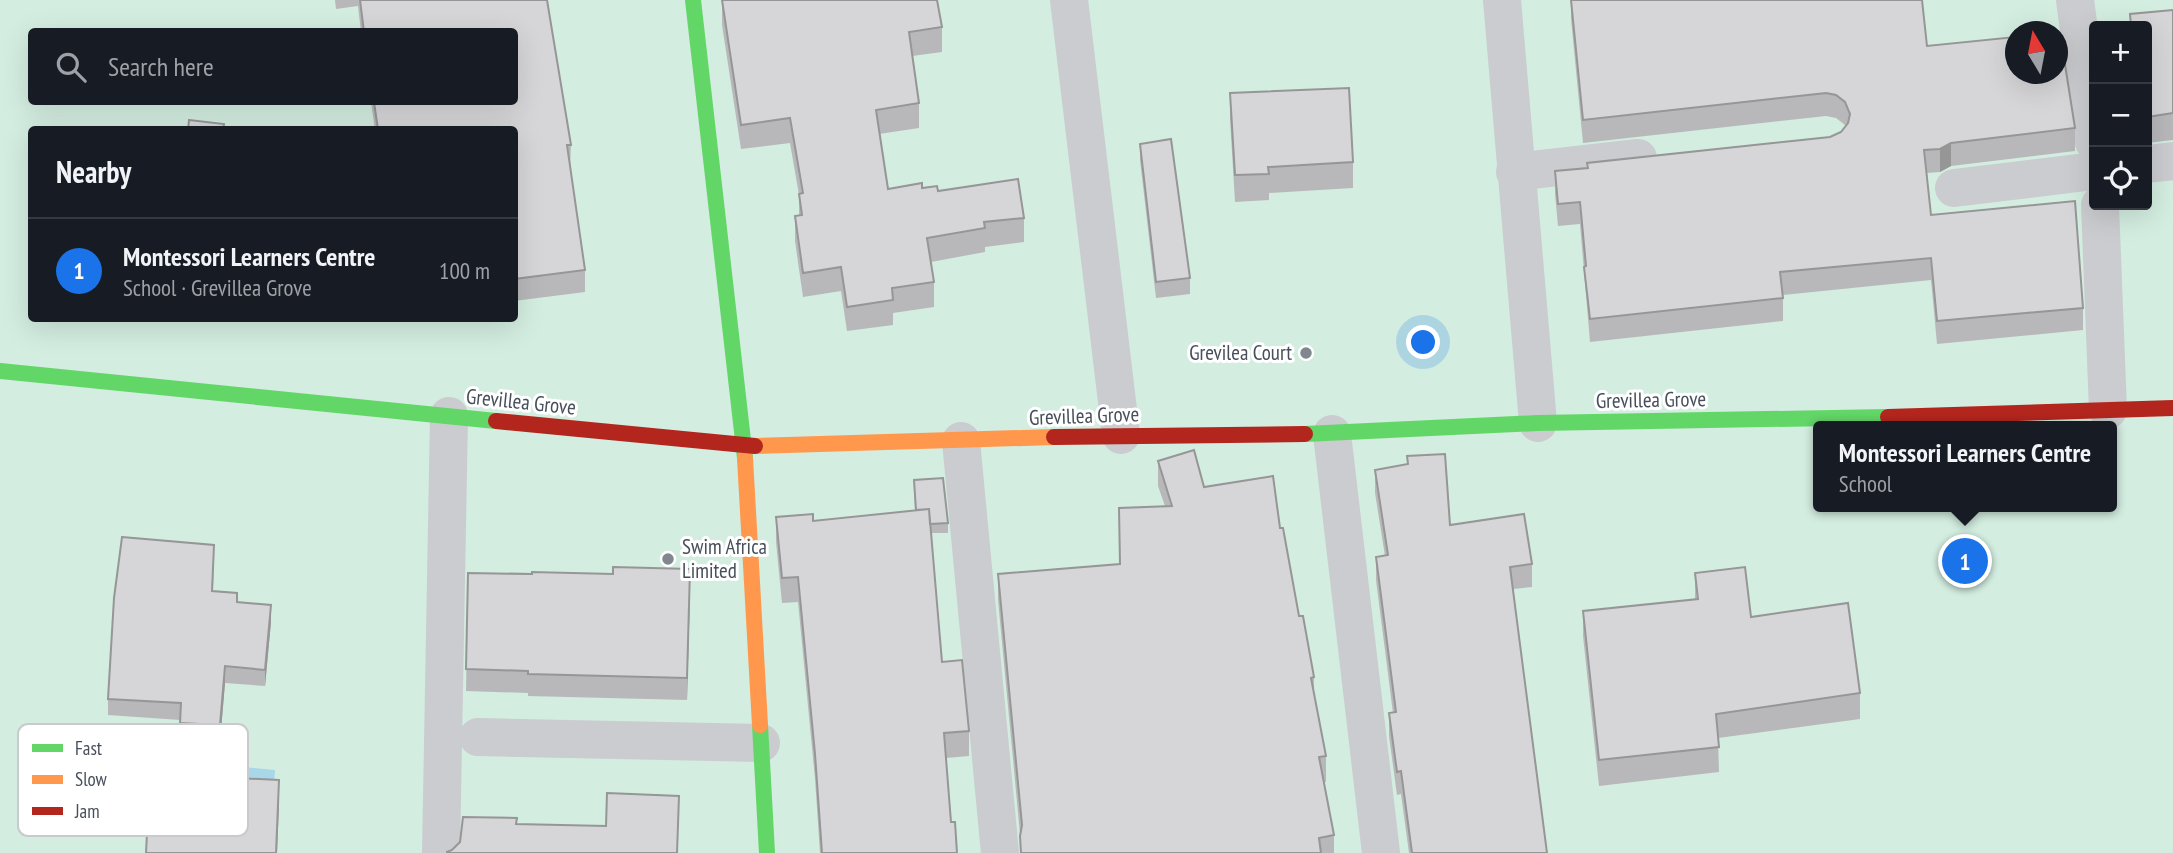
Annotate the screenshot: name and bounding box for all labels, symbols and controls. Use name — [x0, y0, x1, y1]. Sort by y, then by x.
north arrow — [2005, 21, 2068, 84]
map controls — [2089, 21, 2152, 210]
button: + — [2089, 21, 2152, 84]
search box — [28, 28, 518, 105]
icon: search — [52, 48, 90, 86]
text: Search here — [108, 50, 214, 83]
button: − — [2089, 84, 2152, 147]
button: locate — [2089, 147, 2152, 210]
text: Nearby — [56, 152, 131, 191]
text: Montessori Learners Centre — [123, 240, 375, 273]
text: 1 — [74, 256, 85, 285]
text: 100 m — [439, 256, 490, 285]
text: School · Grevillea Grove — [123, 273, 312, 302]
your location — [1406, 325, 1440, 359]
place label: Grevilea Court — [1189, 339, 1292, 366]
marker: Grevilea Court — [1298, 345, 1314, 361]
street label: Grevillea Grove — [465, 382, 577, 421]
street label: Grevillea Grove — [1596, 385, 1706, 414]
street label: Grevillea Grove — [1028, 400, 1140, 431]
popup — [1813, 421, 2117, 512]
text: Montessori Learners Centre — [1839, 436, 2091, 469]
text: School — [1839, 469, 1892, 498]
place label: Swim Africa Limited — [682, 533, 767, 584]
pin: 1 — [1942, 535, 1988, 587]
marker: Swim Africa Limited — [660, 551, 676, 567]
legend — [18, 724, 248, 836]
text: Fast — [75, 736, 103, 760]
text: Slow — [75, 767, 108, 791]
text: Jam — [74, 799, 100, 823]

